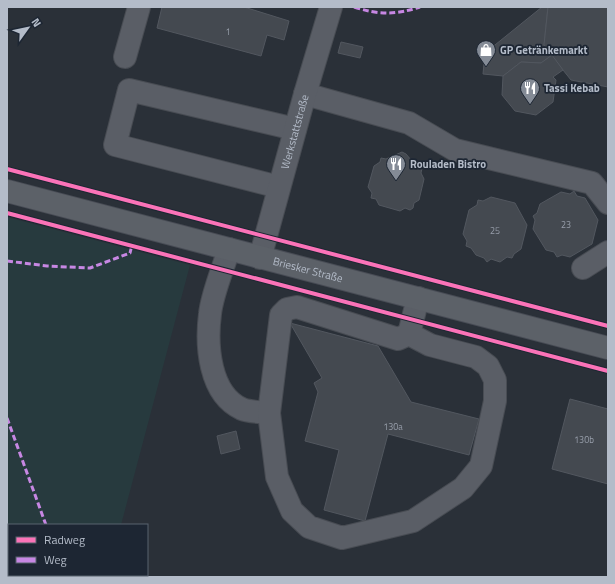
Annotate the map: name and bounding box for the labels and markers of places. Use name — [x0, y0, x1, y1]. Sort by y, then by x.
shop icon: GP Getränkemarkt — [475, 39, 497, 67]
place label: GP Getränkemarkt — [500, 42, 588, 58]
restaurant icon: Tassi Kebab — [519, 77, 541, 105]
place label: Tassi Kebab — [544, 80, 600, 96]
restaurant icon: Rouladen Bistro — [385, 153, 407, 181]
place label: Rouladen Bistro — [410, 156, 486, 172]

